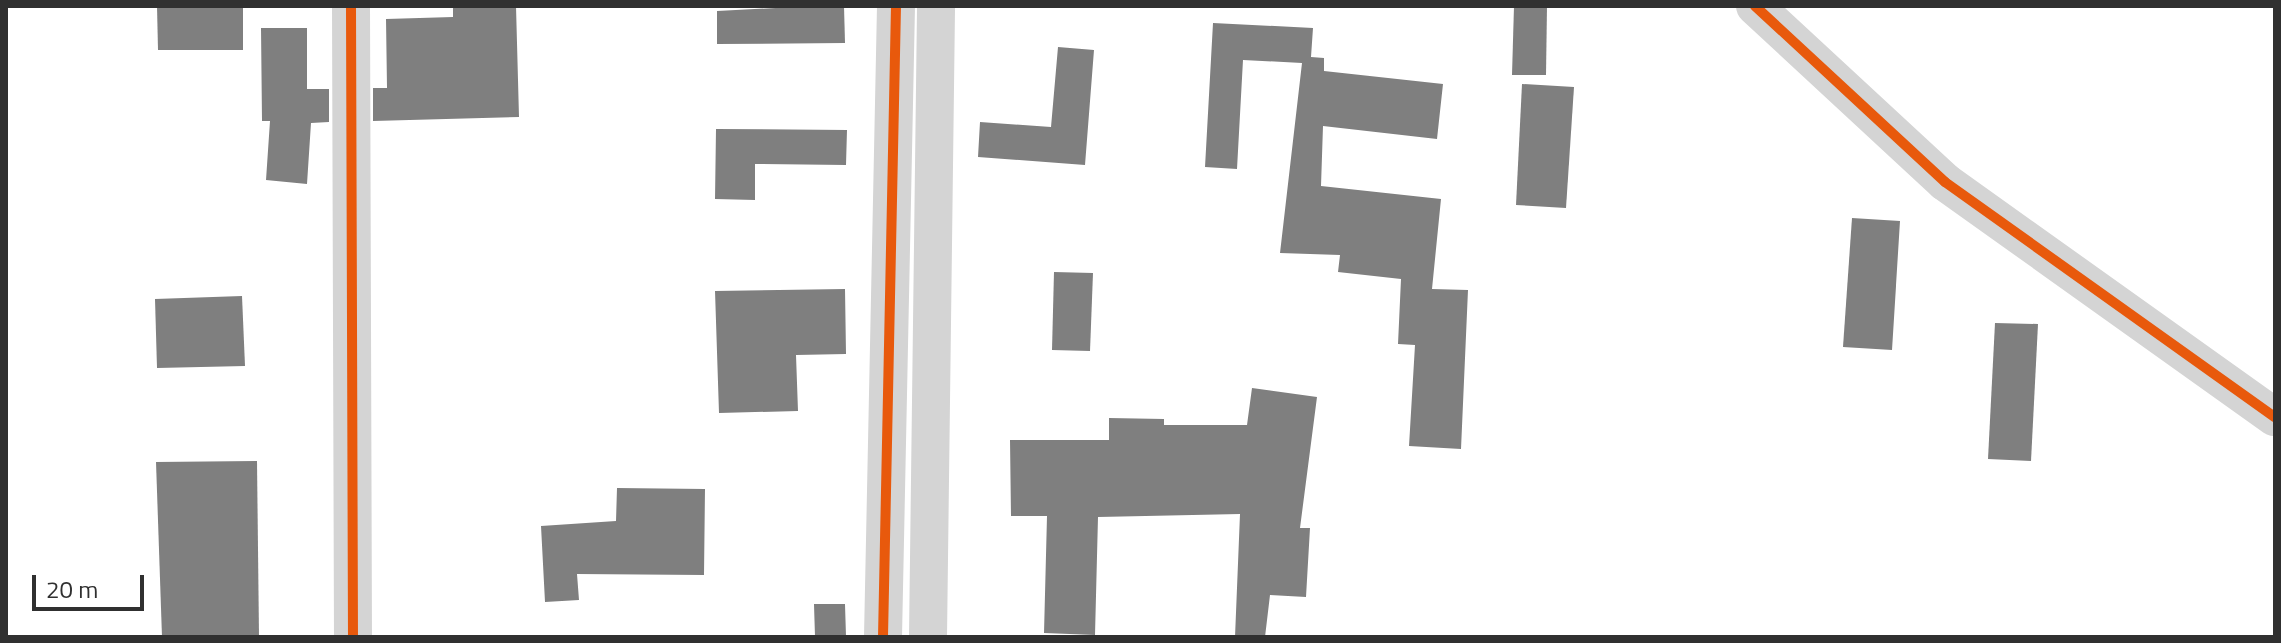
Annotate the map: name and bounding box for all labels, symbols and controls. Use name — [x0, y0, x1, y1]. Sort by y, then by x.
scale bar — [36, 559, 148, 609]
text: 20 m — [46, 571, 98, 607]

